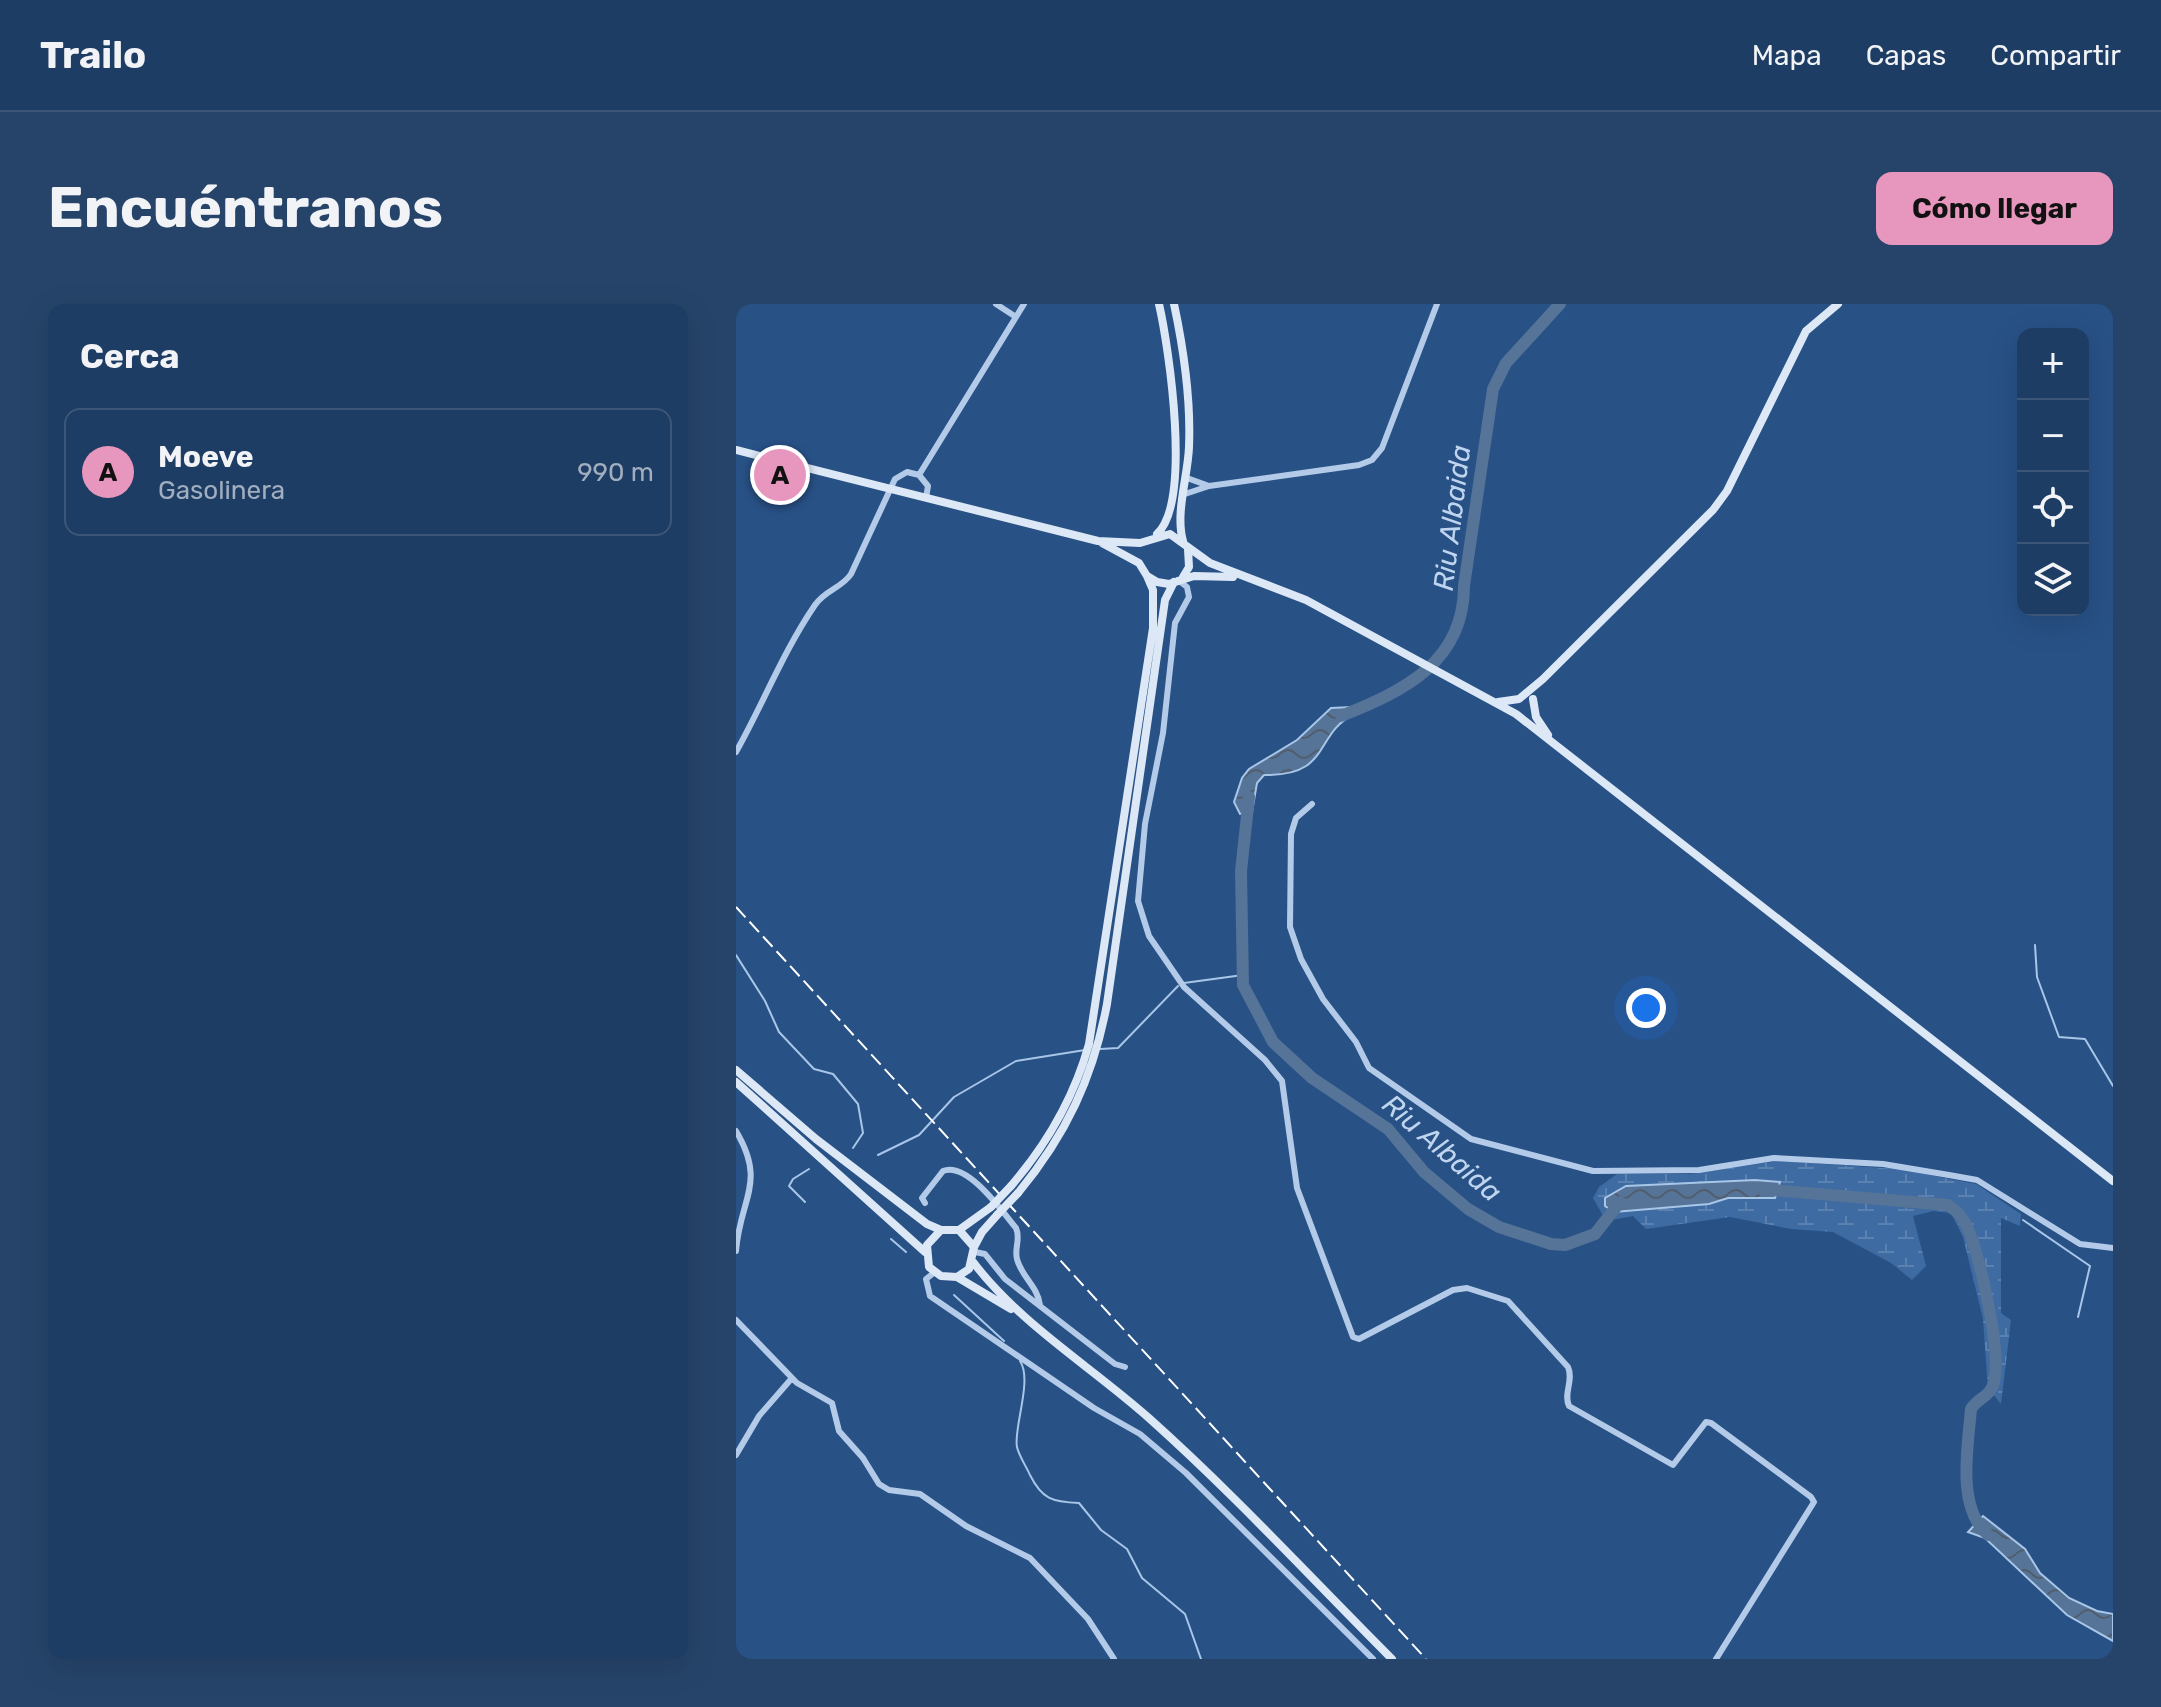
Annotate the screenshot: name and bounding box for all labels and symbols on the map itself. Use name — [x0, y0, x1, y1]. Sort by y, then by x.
water label: Riu Albaida — [1427, 443, 1477, 593]
pin: A — [754, 445, 806, 505]
your location — [1626, 988, 1666, 1028]
water label: Riu Albaida — [1376, 1087, 1508, 1209]

